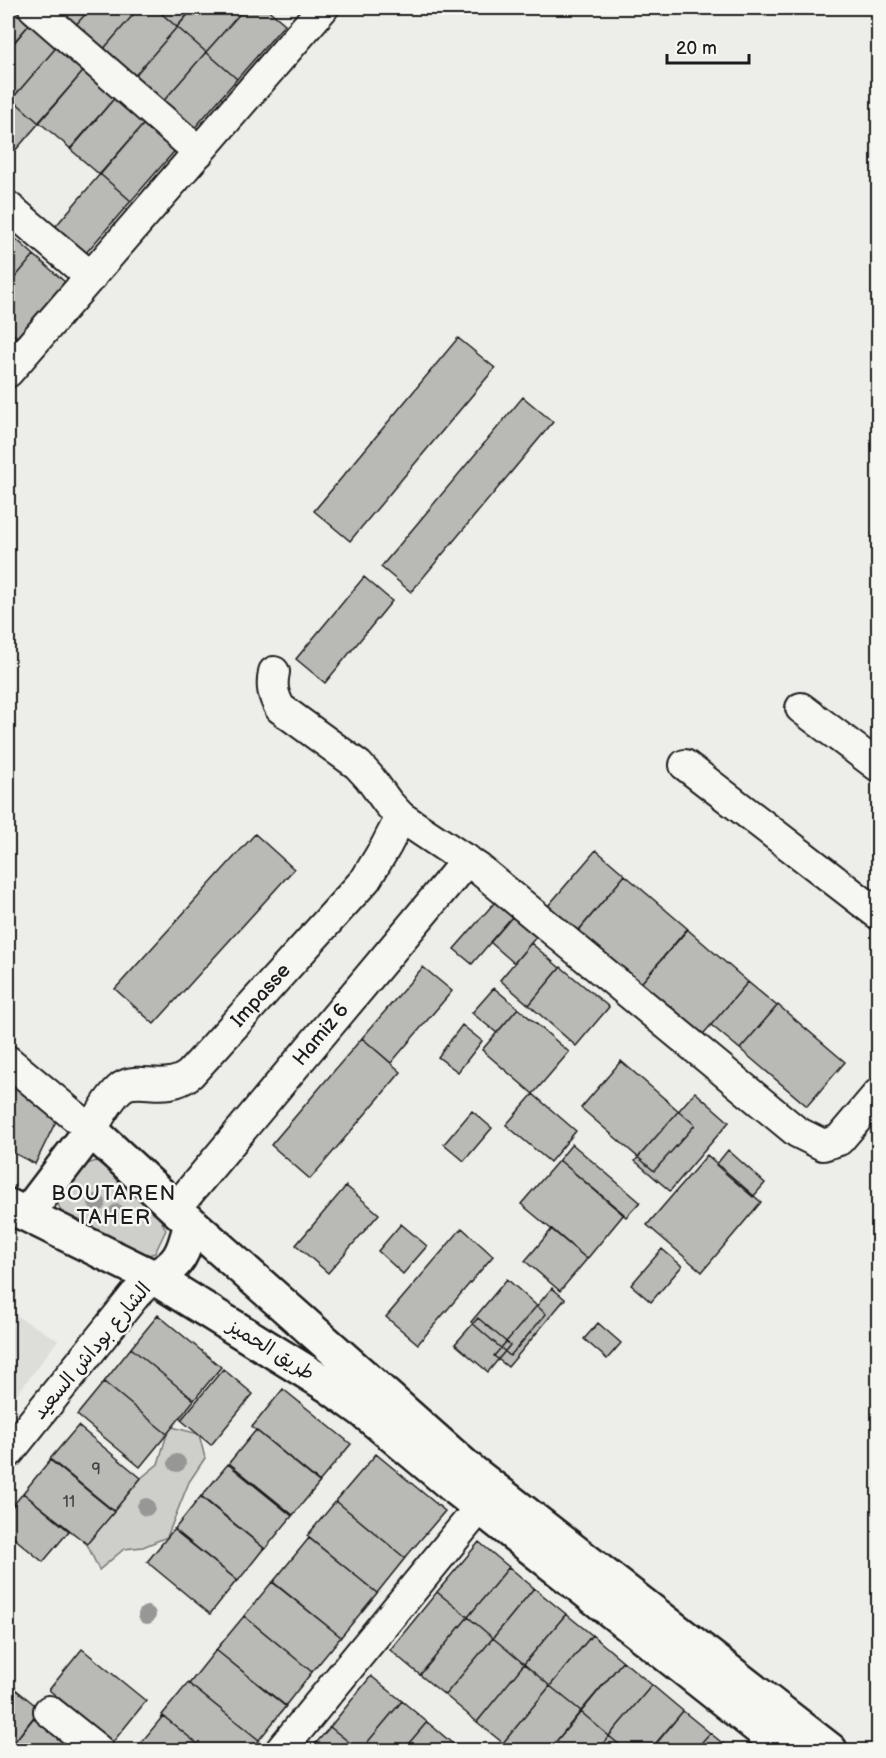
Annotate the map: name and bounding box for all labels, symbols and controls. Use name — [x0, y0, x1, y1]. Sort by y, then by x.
scale bar — [667, 27, 750, 65]
text: 20 m — [676, 38, 717, 59]
street label: Impasse — [226, 959, 296, 1032]
street label: Hamiz 6 — [288, 998, 354, 1071]
district label: BOUTAREN TAHER — [51, 1181, 177, 1230]
street label: الشارع بوداش السعيد — [28, 1278, 157, 1425]
street label: طريق الحميز — [221, 1313, 319, 1386]
house number: 9 — [91, 1460, 101, 1479]
house number: 11 — [63, 1493, 75, 1512]

